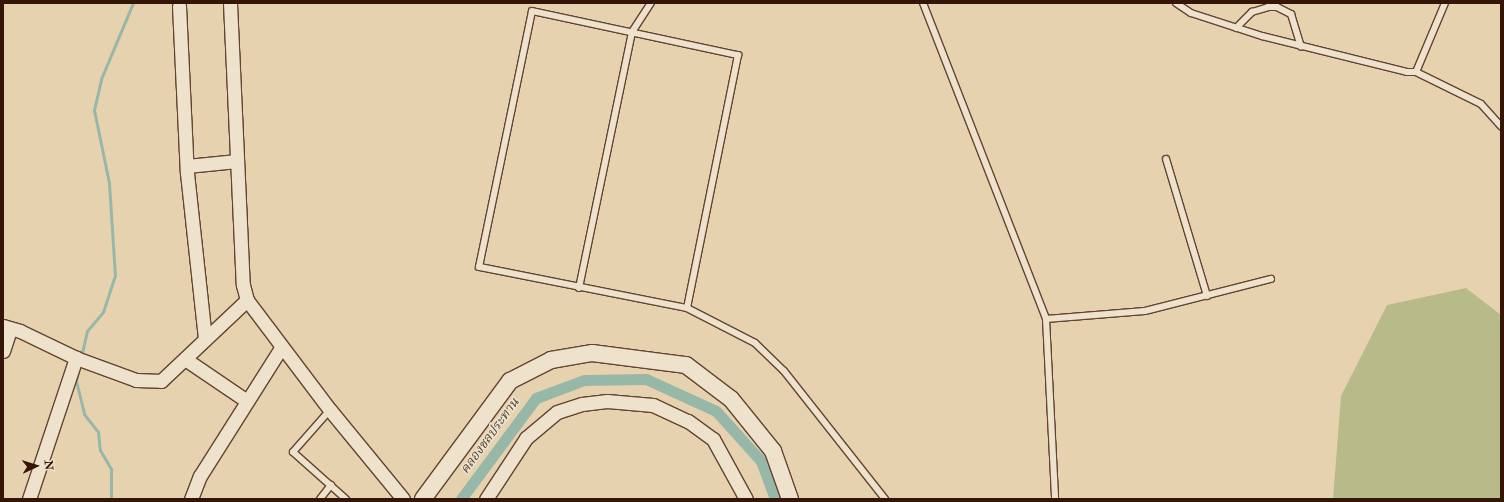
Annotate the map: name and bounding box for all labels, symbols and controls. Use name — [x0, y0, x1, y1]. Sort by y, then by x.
water label: คลองชลประทาน — [457, 395, 523, 477]
north arrow — [16, 446, 56, 486]
text: N — [42, 460, 55, 470]

